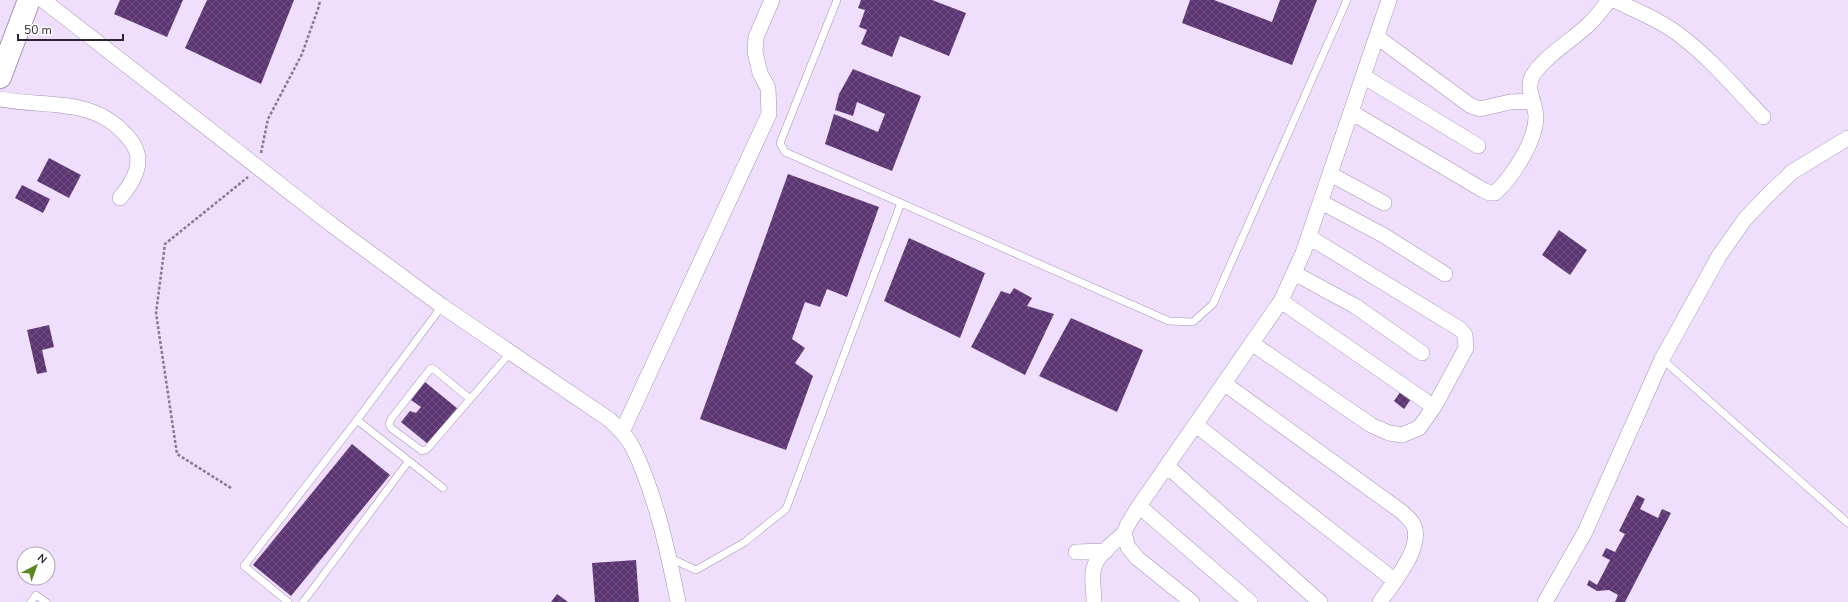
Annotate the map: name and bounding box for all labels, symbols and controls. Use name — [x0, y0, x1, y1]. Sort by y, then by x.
scale bar — [18, 16, 123, 42]
text: 50 m — [24, 22, 52, 38]
north arrow — [16, 546, 56, 586]
text: N — [34, 550, 50, 567]

